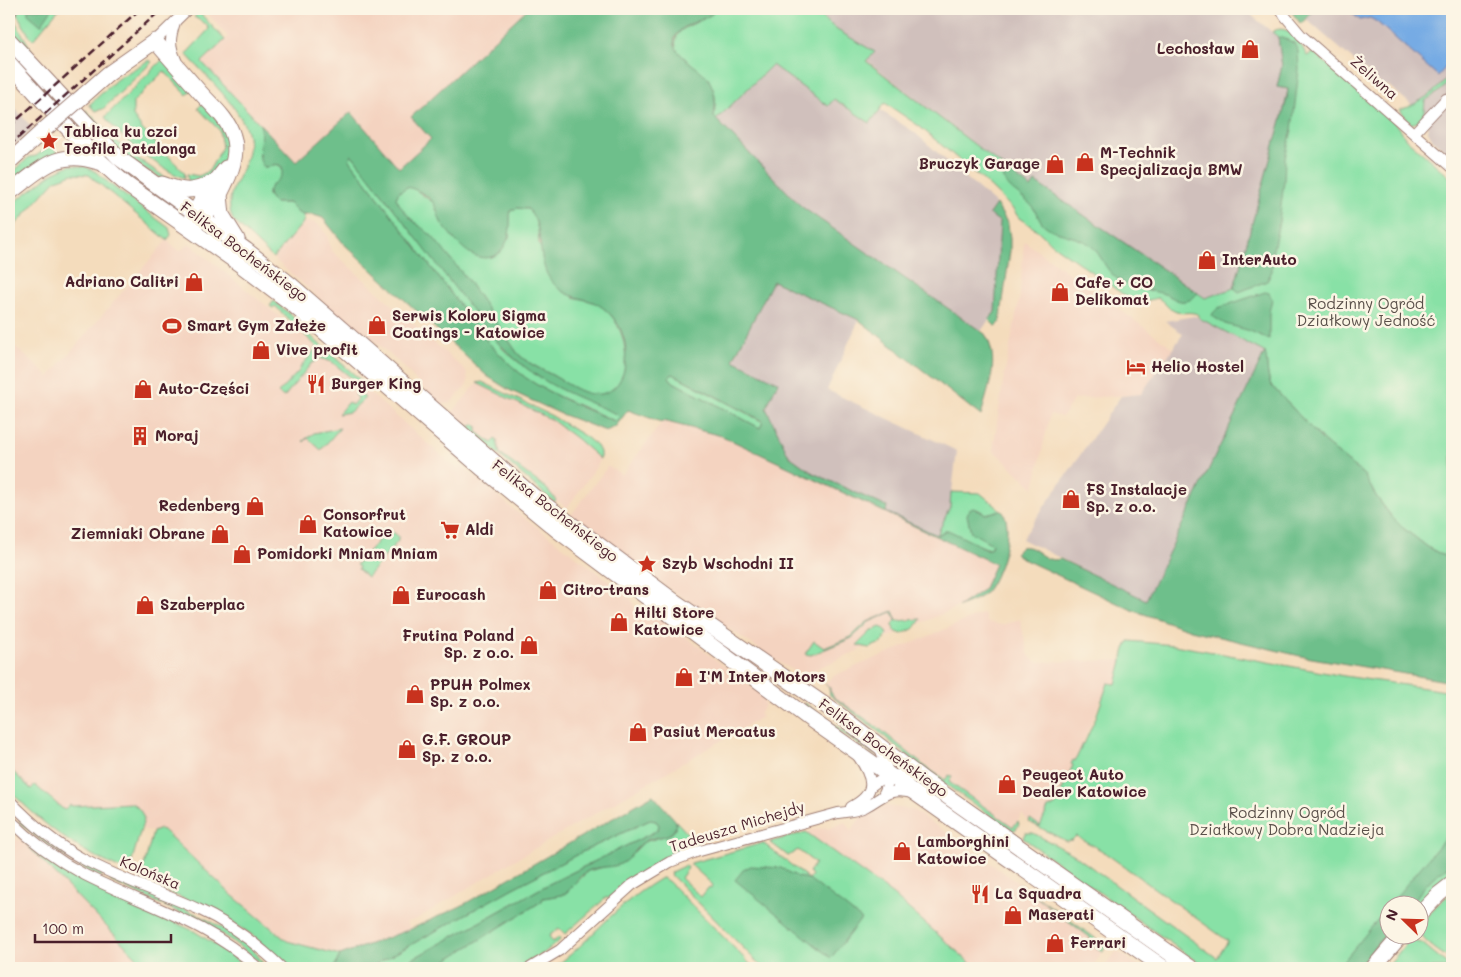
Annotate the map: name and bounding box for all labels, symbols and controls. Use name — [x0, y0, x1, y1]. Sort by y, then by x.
place label: Lechosław — [1157, 38, 1235, 58]
shop icon: Lechosław — [1239, 38, 1261, 60]
street label: Żeliwna — [1347, 51, 1403, 104]
place label: Tablica ku czci Teofila Patalonga — [64, 121, 196, 158]
place icon: Tablica ku czci Teofila Patalonga — [38, 130, 60, 152]
place label: M-Technik Specjalizacja BMW — [1100, 142, 1243, 179]
shop icon: M-Technik Specjalizacja BMW — [1074, 151, 1096, 173]
place label: Bruczyk Garage — [919, 153, 1040, 173]
shop icon: Bruczyk Garage — [1044, 153, 1066, 175]
street label: Feliksa Bocheńskiego — [177, 196, 313, 306]
shop icon: InterAuto — [1196, 249, 1218, 271]
place label: InterAuto — [1222, 249, 1297, 269]
place label: Adriano Calitri — [65, 271, 179, 291]
shop icon: Adriano Calitri — [183, 271, 205, 293]
place label: Cafe + CO Delikomat — [1075, 272, 1153, 309]
shop icon: Cafe + CO Delikomat — [1049, 281, 1071, 303]
park label: Rodzinny Ogród Działkowy Jedność — [1297, 293, 1436, 330]
place label: Serwis Koloru Sigma Coatings - Katowice — [392, 305, 546, 342]
shop icon: Serwis Koloru Sigma Coatings - Katowice — [366, 314, 388, 336]
sports icon: Smart Gym Załęże — [161, 315, 183, 337]
place label: Smart Gym Załęże — [187, 315, 326, 335]
shop icon: Vive profit — [250, 339, 272, 361]
place label: Vive profit — [276, 339, 358, 359]
hotel icon: Helio Hostel — [1125, 356, 1147, 378]
place label: Helio Hostel — [1151, 356, 1244, 376]
restaurant icon: Burger King — [305, 373, 327, 395]
place label: Burger King — [331, 373, 421, 393]
shop icon: Auto-Części — [132, 378, 154, 400]
place label: Auto-Części — [158, 378, 250, 398]
building icon: Moraj — [129, 425, 151, 447]
place label: Moraj — [155, 425, 199, 445]
street label: Feliksa Bocheńskiego — [488, 455, 623, 566]
place label: FS Instalacje Sp. z o.o. — [1086, 479, 1187, 516]
shop icon: FS Instalacje Sp. z o.o. — [1060, 488, 1082, 510]
place label: Redenberg — [158, 495, 240, 515]
shop icon: Redenberg — [244, 495, 266, 517]
place label: Consorfrut Katowice — [323, 504, 406, 541]
shop icon: Consorfrut Katowice — [297, 513, 319, 535]
supermarket icon: Aldi — [439, 519, 461, 541]
place label: Aldi — [465, 519, 494, 539]
place label: Ziemniaki Obrane — [71, 523, 205, 543]
shop icon: Ziemniaki Obrane — [209, 523, 231, 545]
shop icon: Pomidorki Mniam Mniam — [231, 543, 253, 565]
place label: Pomidorki Mniam Mniam — [257, 543, 438, 563]
place icon: Szyb Wschodni II — [636, 553, 658, 575]
place label: Szyb Wschodni II — [662, 553, 794, 573]
shop icon: Citro-trans — [537, 579, 559, 601]
place label: Citro-trans — [563, 579, 649, 599]
shop icon: Eurocash — [390, 584, 412, 606]
place label: Eurocash — [416, 584, 486, 604]
shop icon: Szaberplac — [134, 594, 156, 616]
place label: Szaberplac — [160, 594, 245, 614]
place label: Hilti Store Katowice — [634, 602, 714, 639]
shop icon: Hilti Store Katowice — [608, 611, 630, 633]
place label: Frutina Poland Sp. z o.o. — [402, 625, 514, 662]
shop icon: Frutina Poland Sp. z o.o. — [518, 634, 540, 656]
shop icon: I'M Inter Motors — [673, 666, 695, 688]
place label: I'M Inter Motors — [699, 666, 826, 686]
place label: PPUH Polmex Sp. z o.o. — [430, 674, 531, 711]
shop icon: PPUH Polmex Sp. z o.o. — [404, 683, 426, 705]
street label: Feliksa Bocheńskiego — [815, 693, 952, 801]
shop icon: Pasiut Mercatus — [627, 721, 649, 743]
place label: Pasiut Mercatus — [653, 721, 776, 741]
place label: G.F. GROUP Sp. z o.o. — [422, 729, 511, 766]
shop icon: G.F. GROUP Sp. z o.o. — [396, 738, 418, 760]
place label: Peugeot Auto Dealer Katowice — [1022, 764, 1147, 801]
shop icon: Peugeot Auto Dealer Katowice — [996, 773, 1018, 795]
street label: Tadeusza Michejdy — [667, 796, 807, 856]
park label: Rodzinny Ogród Działkowy Dobra Nadzieja — [1189, 802, 1385, 839]
place label: Lamborghini Katowice — [917, 831, 1010, 868]
shop icon: Lamborghini Katowice — [891, 840, 913, 862]
street label: Kolońska — [117, 850, 184, 894]
restaurant icon: La Squadra — [969, 883, 991, 905]
place label: La Squadra — [995, 883, 1082, 903]
north arrow — [1378, 894, 1428, 944]
shop icon: Maserati — [1002, 904, 1024, 926]
place label: Maserati — [1028, 904, 1095, 924]
text: N — [1381, 906, 1402, 923]
scale bar — [35, 912, 171, 944]
text: 100 m — [42, 918, 84, 938]
shop icon: Ferrari — [1044, 932, 1066, 954]
place label: Ferrari — [1070, 932, 1126, 952]

